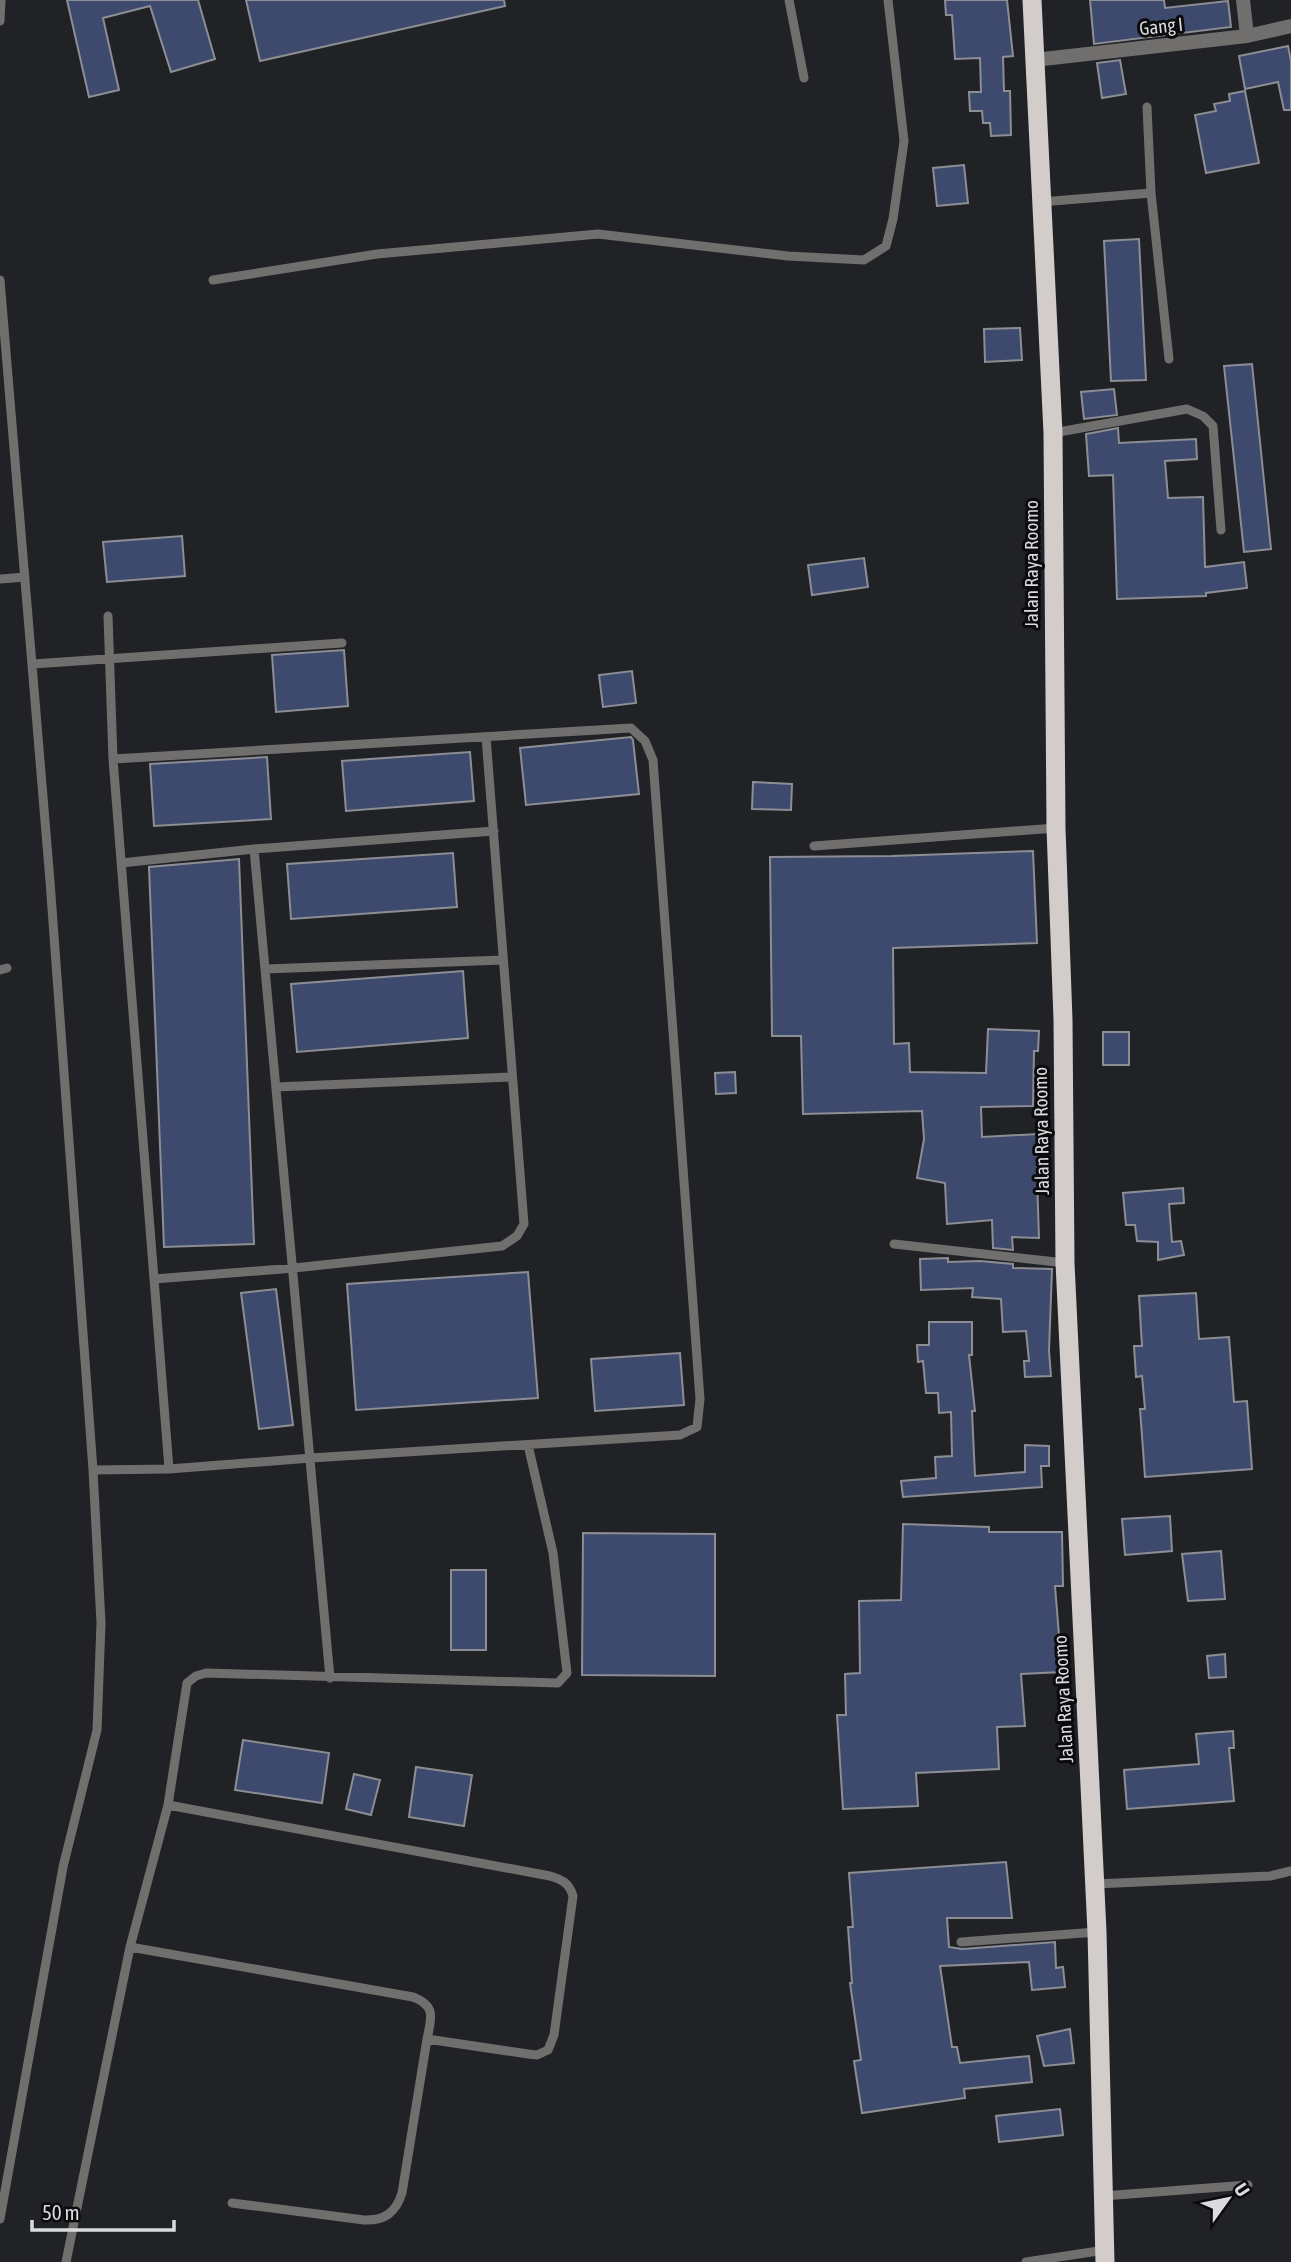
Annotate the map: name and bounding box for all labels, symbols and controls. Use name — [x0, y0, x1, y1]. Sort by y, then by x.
street label: Gang I — [1138, 13, 1184, 39]
street label: Jalan Raya Roomo — [1020, 500, 1042, 628]
street label: Jalan Raya Roomo — [1029, 1067, 1053, 1195]
street label: Jalan Raya Roomo — [1049, 1634, 1077, 1763]
north arrow — [1193, 2164, 1263, 2234]
text: U — [1230, 2179, 1255, 2200]
scale bar — [32, 2188, 173, 2232]
text: 50 m — [42, 2200, 80, 2224]

